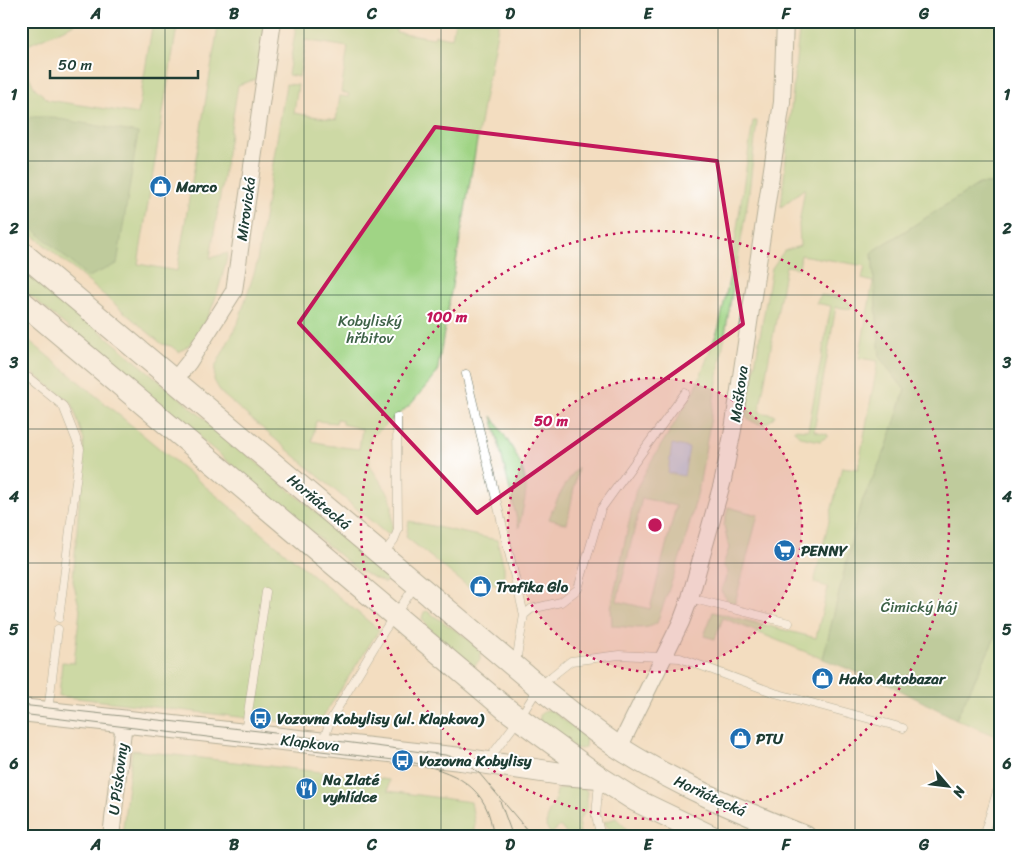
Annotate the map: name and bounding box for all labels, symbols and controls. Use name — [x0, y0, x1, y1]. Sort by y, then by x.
text: A — [90, 0, 101, 28]
text: B — [229, 0, 240, 28]
text: C — [366, 0, 378, 28]
text: D — [505, 0, 515, 28]
text: E — [644, 0, 654, 28]
text: F — [781, 0, 792, 28]
text: G — [918, 0, 930, 28]
scale bar — [50, 48, 198, 80]
text: 50 m — [58, 52, 93, 78]
text: 1 — [11, 80, 18, 109]
text: 1 — [1004, 80, 1011, 109]
place label: Marco — [175, 174, 217, 200]
shop icon: Marco — [148, 175, 172, 199]
street label: Mirovická — [229, 175, 263, 243]
text: 2 — [8, 214, 19, 243]
text: 2 — [1001, 214, 1012, 243]
text: 100 m — [427, 304, 468, 330]
park label: Kobyliský hřbitov — [338, 308, 402, 351]
text: 3 — [9, 348, 19, 377]
text: 3 — [1002, 348, 1012, 377]
street label: Maškova — [722, 364, 756, 424]
text: 50 m — [534, 408, 569, 434]
street label: Horňátecká — [281, 467, 357, 537]
text: 4 — [8, 482, 19, 511]
text: 4 — [1001, 482, 1012, 511]
centre of rings — [646, 516, 664, 534]
place label: PENNY — [801, 538, 849, 564]
supermarket icon: PENNY — [773, 539, 797, 563]
place label: Trafika Glo — [496, 574, 569, 600]
shop icon: Trafika Glo — [468, 575, 492, 599]
park label: Čimický háj — [881, 594, 957, 620]
text: 5 — [9, 615, 19, 644]
text: 5 — [1002, 615, 1012, 644]
place label: Hako Autobazar — [838, 666, 947, 692]
shop icon: Hako Autobazar — [811, 667, 835, 691]
place label: Vozovna Kobylisy (ul. Klapkova) — [277, 706, 485, 732]
bus stop icon: Vozovna Kobylisy (ul. Klapkova) — [249, 707, 273, 731]
place label: PTU — [756, 726, 784, 752]
street label: Klapkova — [279, 727, 341, 759]
shop icon: PTU — [728, 727, 752, 751]
street label: U Pískovny — [101, 741, 135, 817]
place label: Vozovna Kobylisy — [419, 748, 533, 774]
text: 6 — [8, 749, 19, 778]
bus stop icon: Vozovna Kobylisy — [391, 749, 415, 773]
text: 6 — [1001, 749, 1012, 778]
north arrow — [924, 760, 974, 810]
place label: Na Zlaté vyhlídce — [322, 767, 380, 810]
street label: Horňátecká — [669, 768, 751, 824]
restaurant icon: Na Zlaté vyhlídce — [295, 777, 319, 801]
text: N — [946, 781, 973, 802]
text: A — [90, 830, 101, 858]
text: B — [229, 830, 240, 858]
text: C — [366, 830, 378, 858]
text: D — [505, 830, 515, 858]
text: E — [644, 830, 654, 858]
text: F — [781, 830, 792, 858]
text: G — [918, 830, 930, 858]

